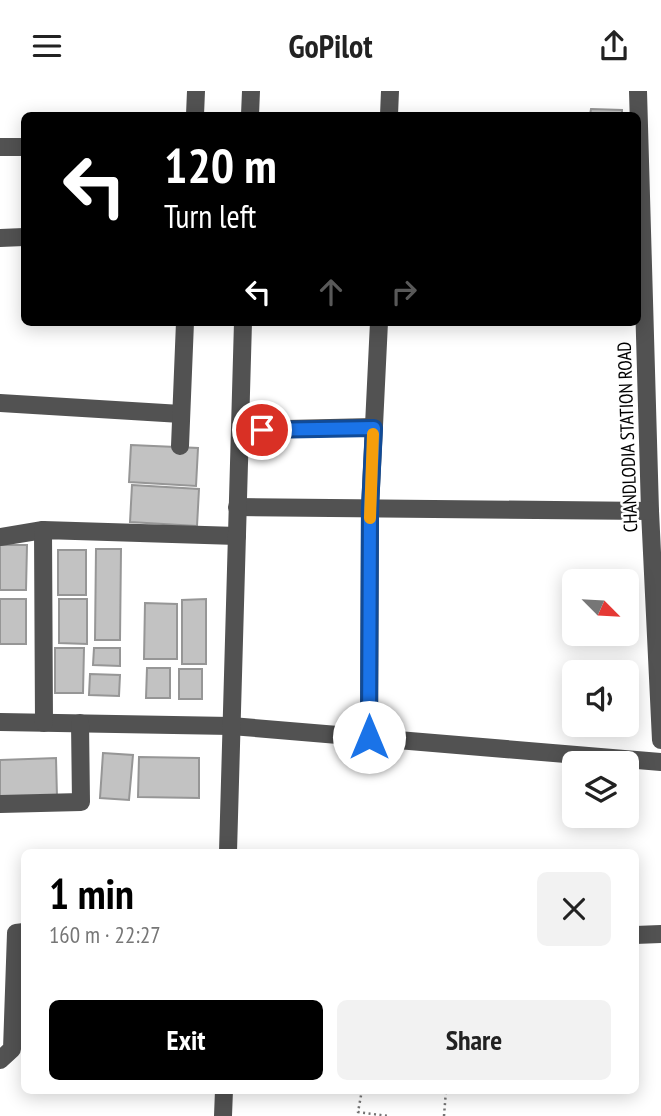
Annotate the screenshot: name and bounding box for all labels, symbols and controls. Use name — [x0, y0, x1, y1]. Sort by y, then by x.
text: GoPilot — [288, 25, 373, 67]
icon: menu — [28, 27, 66, 65]
icon: share — [595, 27, 633, 65]
text: 120 m — [164, 133, 277, 197]
icon: left — [49, 140, 140, 231]
text: Turn left — [164, 195, 256, 237]
icon: left — [239, 273, 277, 311]
icon: ahead — [312, 273, 350, 311]
icon: right — [385, 273, 423, 311]
street label: CHANDLODIA STATION ROAD — [612, 341, 642, 533]
pin — [232, 400, 292, 460]
icon: arrive — [243, 411, 281, 449]
north arrow — [562, 569, 639, 646]
map controls — [562, 569, 639, 828]
button: sound — [562, 660, 639, 737]
position arrow — [332, 700, 406, 774]
button: layers — [562, 751, 639, 828]
text: 1 min — [49, 866, 134, 921]
button: close — [537, 872, 611, 946]
text: 160 m · 22:27 — [49, 920, 161, 949]
button: Exit — [49, 1000, 323, 1080]
button: Share — [337, 1000, 611, 1080]

